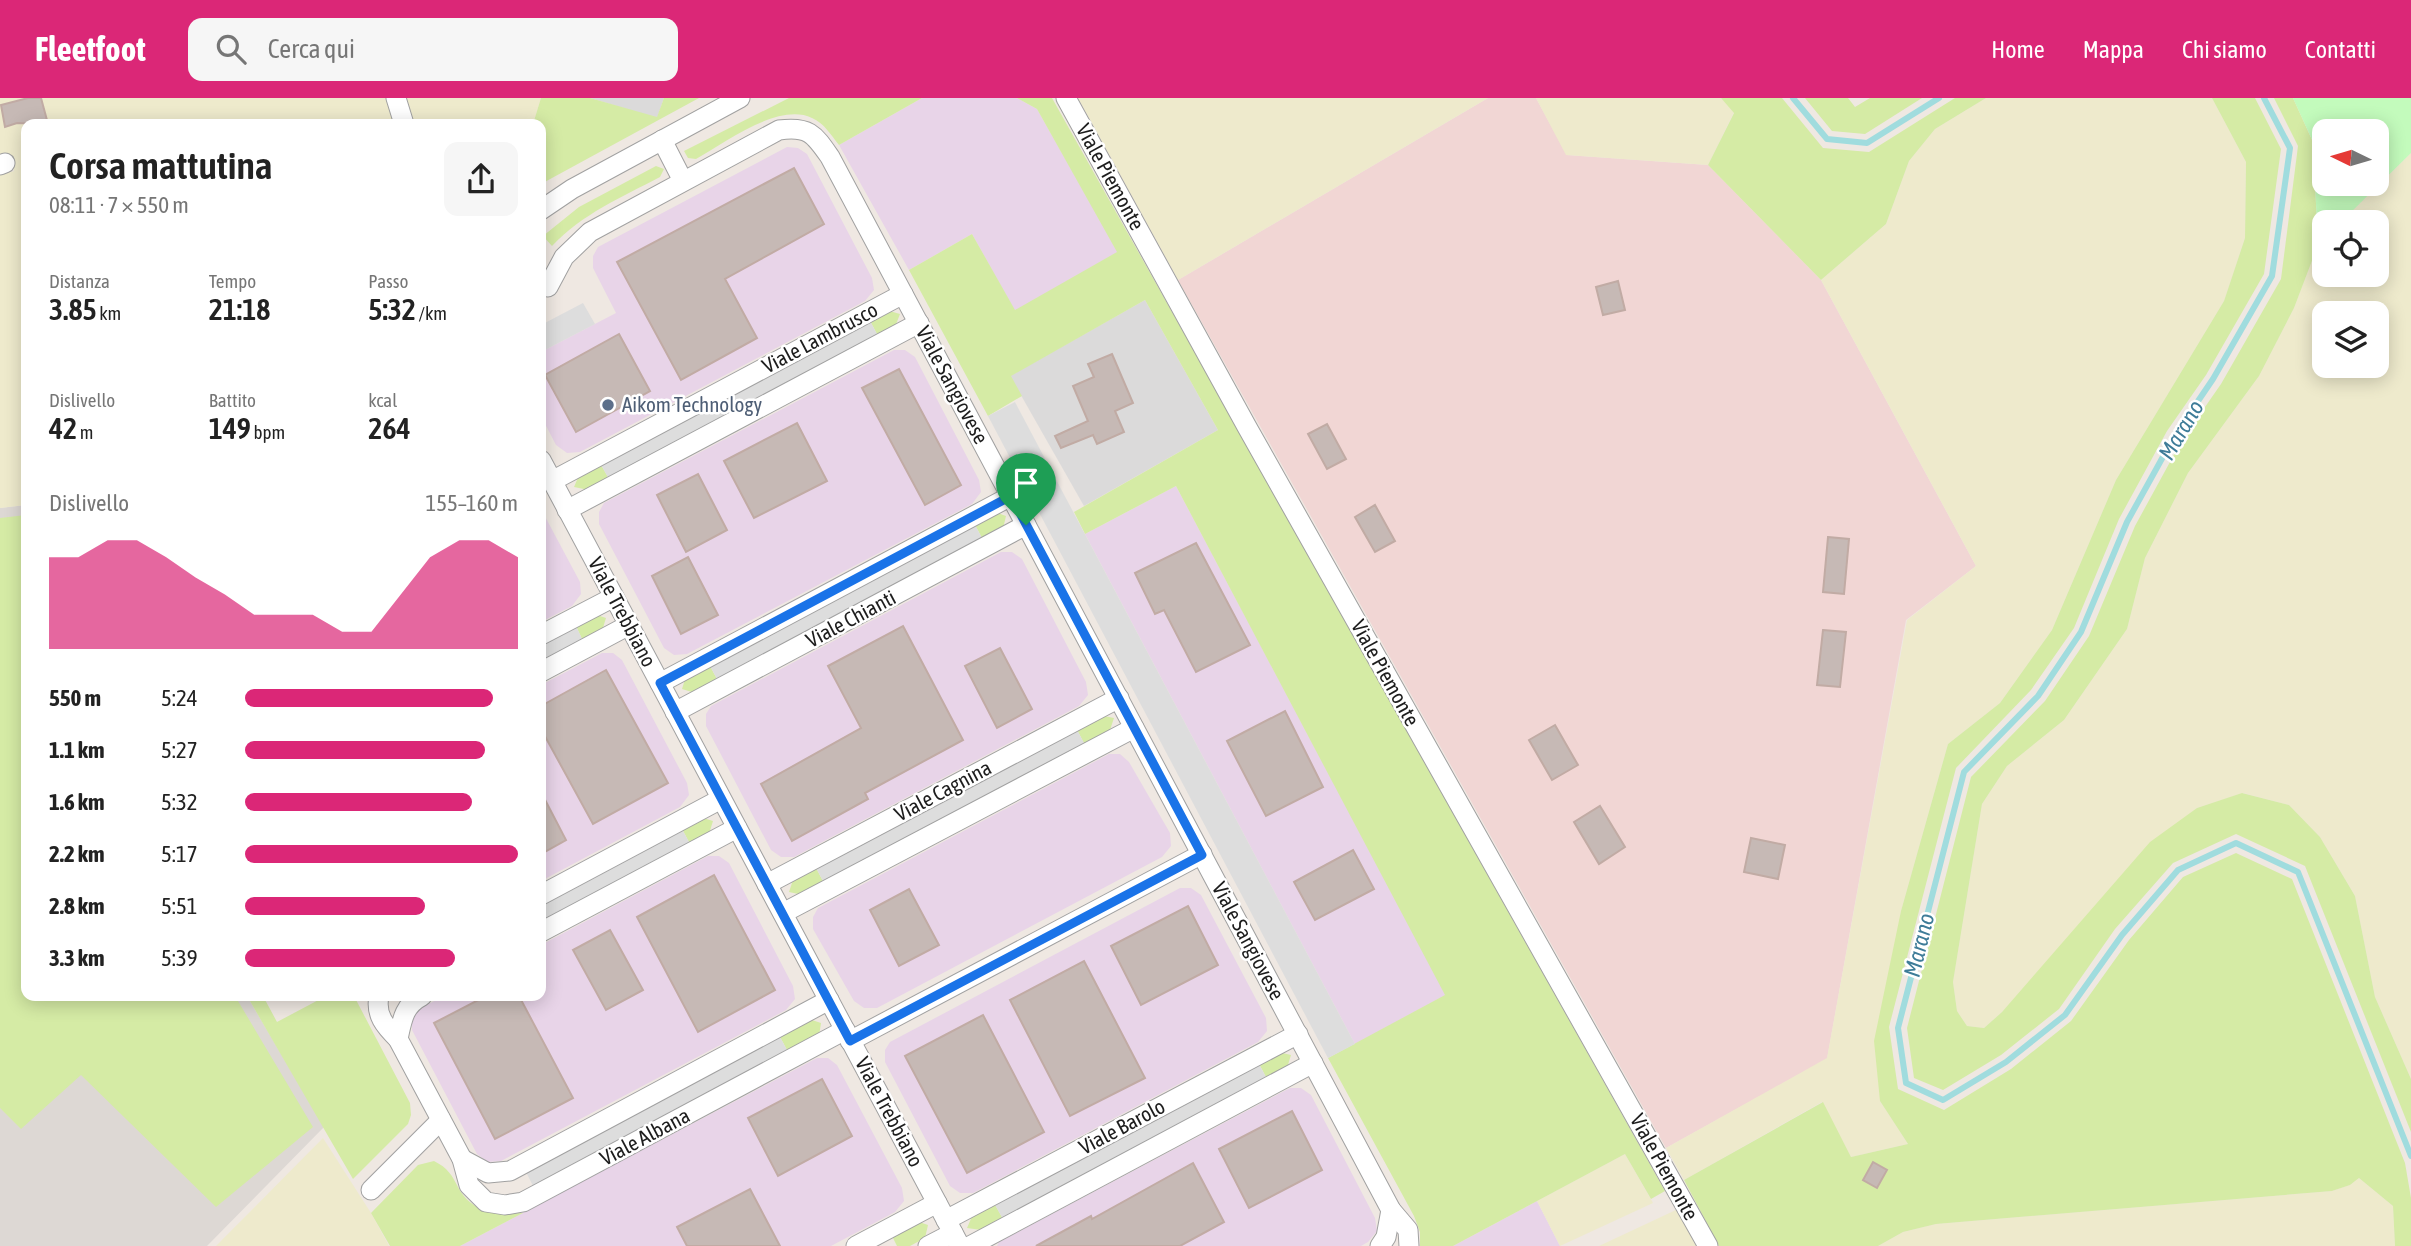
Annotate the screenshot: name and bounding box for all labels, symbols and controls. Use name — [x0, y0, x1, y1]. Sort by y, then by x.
search box — [188, 18, 678, 81]
text: Fleetfoot — [35, 30, 146, 68]
icon: search — [212, 30, 250, 68]
text: Cerca qui — [268, 34, 355, 64]
text: Home — [1991, 36, 2045, 63]
text: Mappa — [2083, 36, 2144, 63]
text: Chi siamo — [2182, 36, 2267, 63]
text: Contatti — [2305, 36, 2376, 63]
street label: Viale Piemonte — [1072, 119, 1150, 234]
north arrow — [2312, 119, 2389, 196]
map controls — [2312, 119, 2389, 378]
button: share — [444, 142, 518, 216]
text: Corsa mattutina — [49, 144, 273, 187]
text: 08:11 · 7 × 550 m — [49, 192, 189, 218]
button: locate — [2312, 210, 2389, 287]
text: Distanza — [49, 270, 110, 292]
text: Tempo — [209, 270, 256, 292]
text: Passo — [368, 270, 408, 292]
text: 3.85 — [49, 292, 97, 326]
text: 21:18 — [209, 292, 270, 326]
text: 5:32 — [368, 292, 416, 326]
street label: Viale Lambrusco — [758, 297, 881, 378]
button: layers — [2312, 301, 2389, 378]
text: km — [97, 302, 121, 324]
text: /km — [416, 302, 447, 324]
street label: Viale Sangiovese — [912, 322, 994, 448]
text: Dislivello — [49, 389, 115, 411]
text: Battito — [209, 389, 256, 411]
text: kcal — [368, 389, 397, 411]
place label: Aikom Technology — [622, 392, 762, 416]
water label: Marano — [2153, 396, 2209, 464]
marker: Aikom Technology — [600, 397, 616, 413]
text: 42 — [49, 411, 77, 445]
text: 149 — [209, 411, 251, 445]
text: 264 — [368, 411, 411, 445]
text: m — [77, 421, 94, 443]
text: bpm — [251, 421, 285, 443]
pin — [996, 453, 1056, 525]
icon: arrive — [1007, 464, 1045, 502]
text: Dislivello — [49, 490, 129, 516]
text: 155–160 m — [425, 490, 518, 516]
street label: Viale Trebbiano — [584, 553, 662, 671]
street label: Viale Chianti — [802, 585, 899, 652]
street label: Viale Piemonte — [1347, 615, 1425, 730]
text: 550 m — [49, 685, 101, 711]
text: 5:24 — [161, 685, 198, 711]
text: 1.1 km — [49, 737, 105, 763]
text: 5:27 — [161, 737, 198, 763]
street label: Viale Cagnina — [890, 755, 995, 826]
text: 1.6 km — [49, 789, 105, 815]
text: 5:32 — [161, 789, 198, 815]
text: 2.2 km — [49, 841, 105, 867]
text: 5:17 — [161, 841, 198, 867]
street label: Viale Sangiovese — [1208, 878, 1290, 1004]
text: 2.8 km — [49, 893, 105, 919]
text: 5:51 — [161, 893, 198, 919]
water label: Marano — [1899, 910, 1939, 980]
text: 3.3 km — [49, 945, 105, 971]
text: 5:39 — [161, 945, 198, 971]
street label: Viale Trebbiano — [851, 1053, 929, 1171]
street label: Viale Barolo — [1075, 1094, 1169, 1159]
street label: Viale Albana — [596, 1102, 694, 1170]
street label: Viale Piemonte — [1626, 1109, 1704, 1224]

